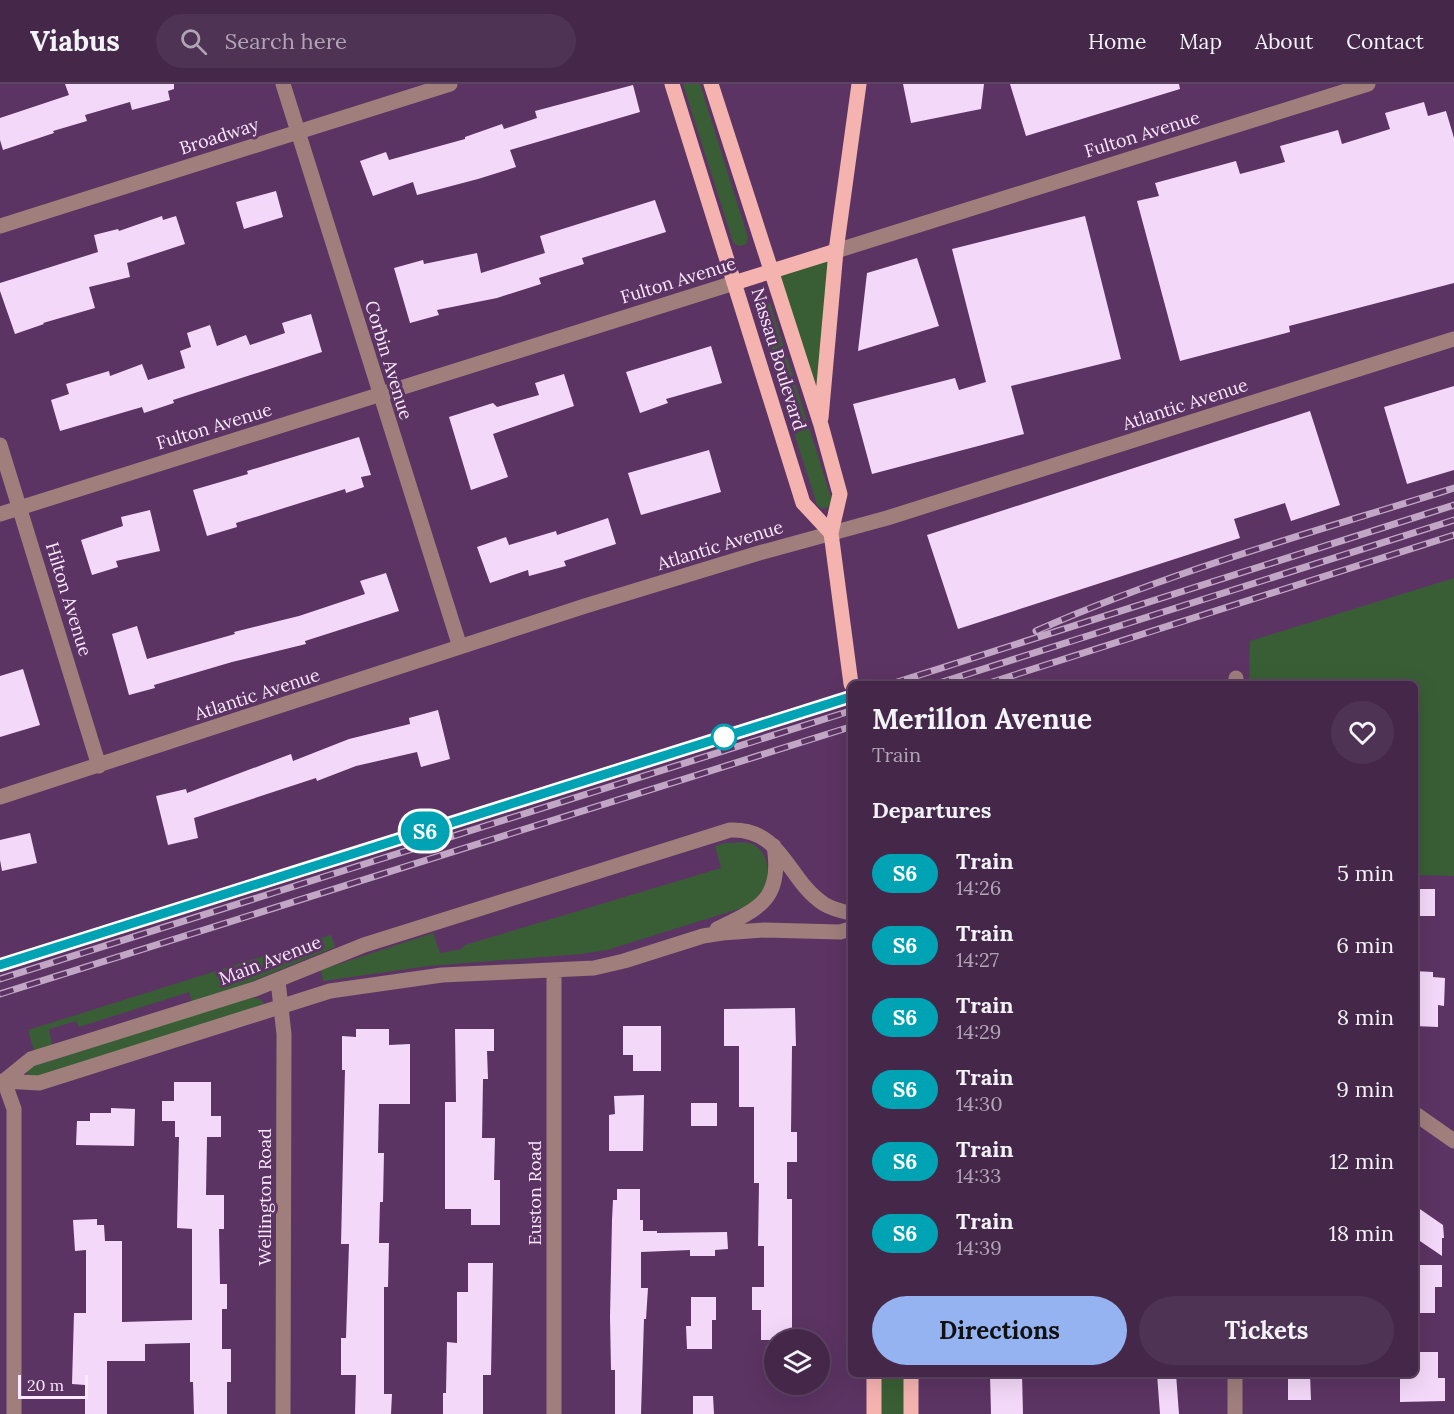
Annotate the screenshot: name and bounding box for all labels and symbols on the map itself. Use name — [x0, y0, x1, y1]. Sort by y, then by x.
street label: Fulton Avenue — [1081, 105, 1203, 162]
street label: Broadway — [176, 112, 262, 160]
street label: Fulton Avenue — [617, 251, 739, 308]
street label: Nassau Boulevard — [746, 285, 812, 433]
street label: Corbin Avenue — [360, 298, 418, 422]
street label: Atlantic Avenue — [1118, 373, 1251, 435]
street label: Fulton Avenue — [153, 397, 275, 454]
street label: Atlantic Avenue — [653, 515, 786, 575]
street label: Hilton Avenue — [41, 539, 97, 659]
street label: Atlantic Avenue — [190, 663, 323, 725]
unlabelled marker — [711, 724, 737, 750]
line badge: S6 — [398, 812, 452, 850]
street label: Main Avenue — [216, 930, 325, 990]
street label: Wellington Road — [253, 1128, 276, 1266]
street label: Euston Road — [523, 1140, 546, 1246]
scale bar — [18, 1372, 88, 1400]

